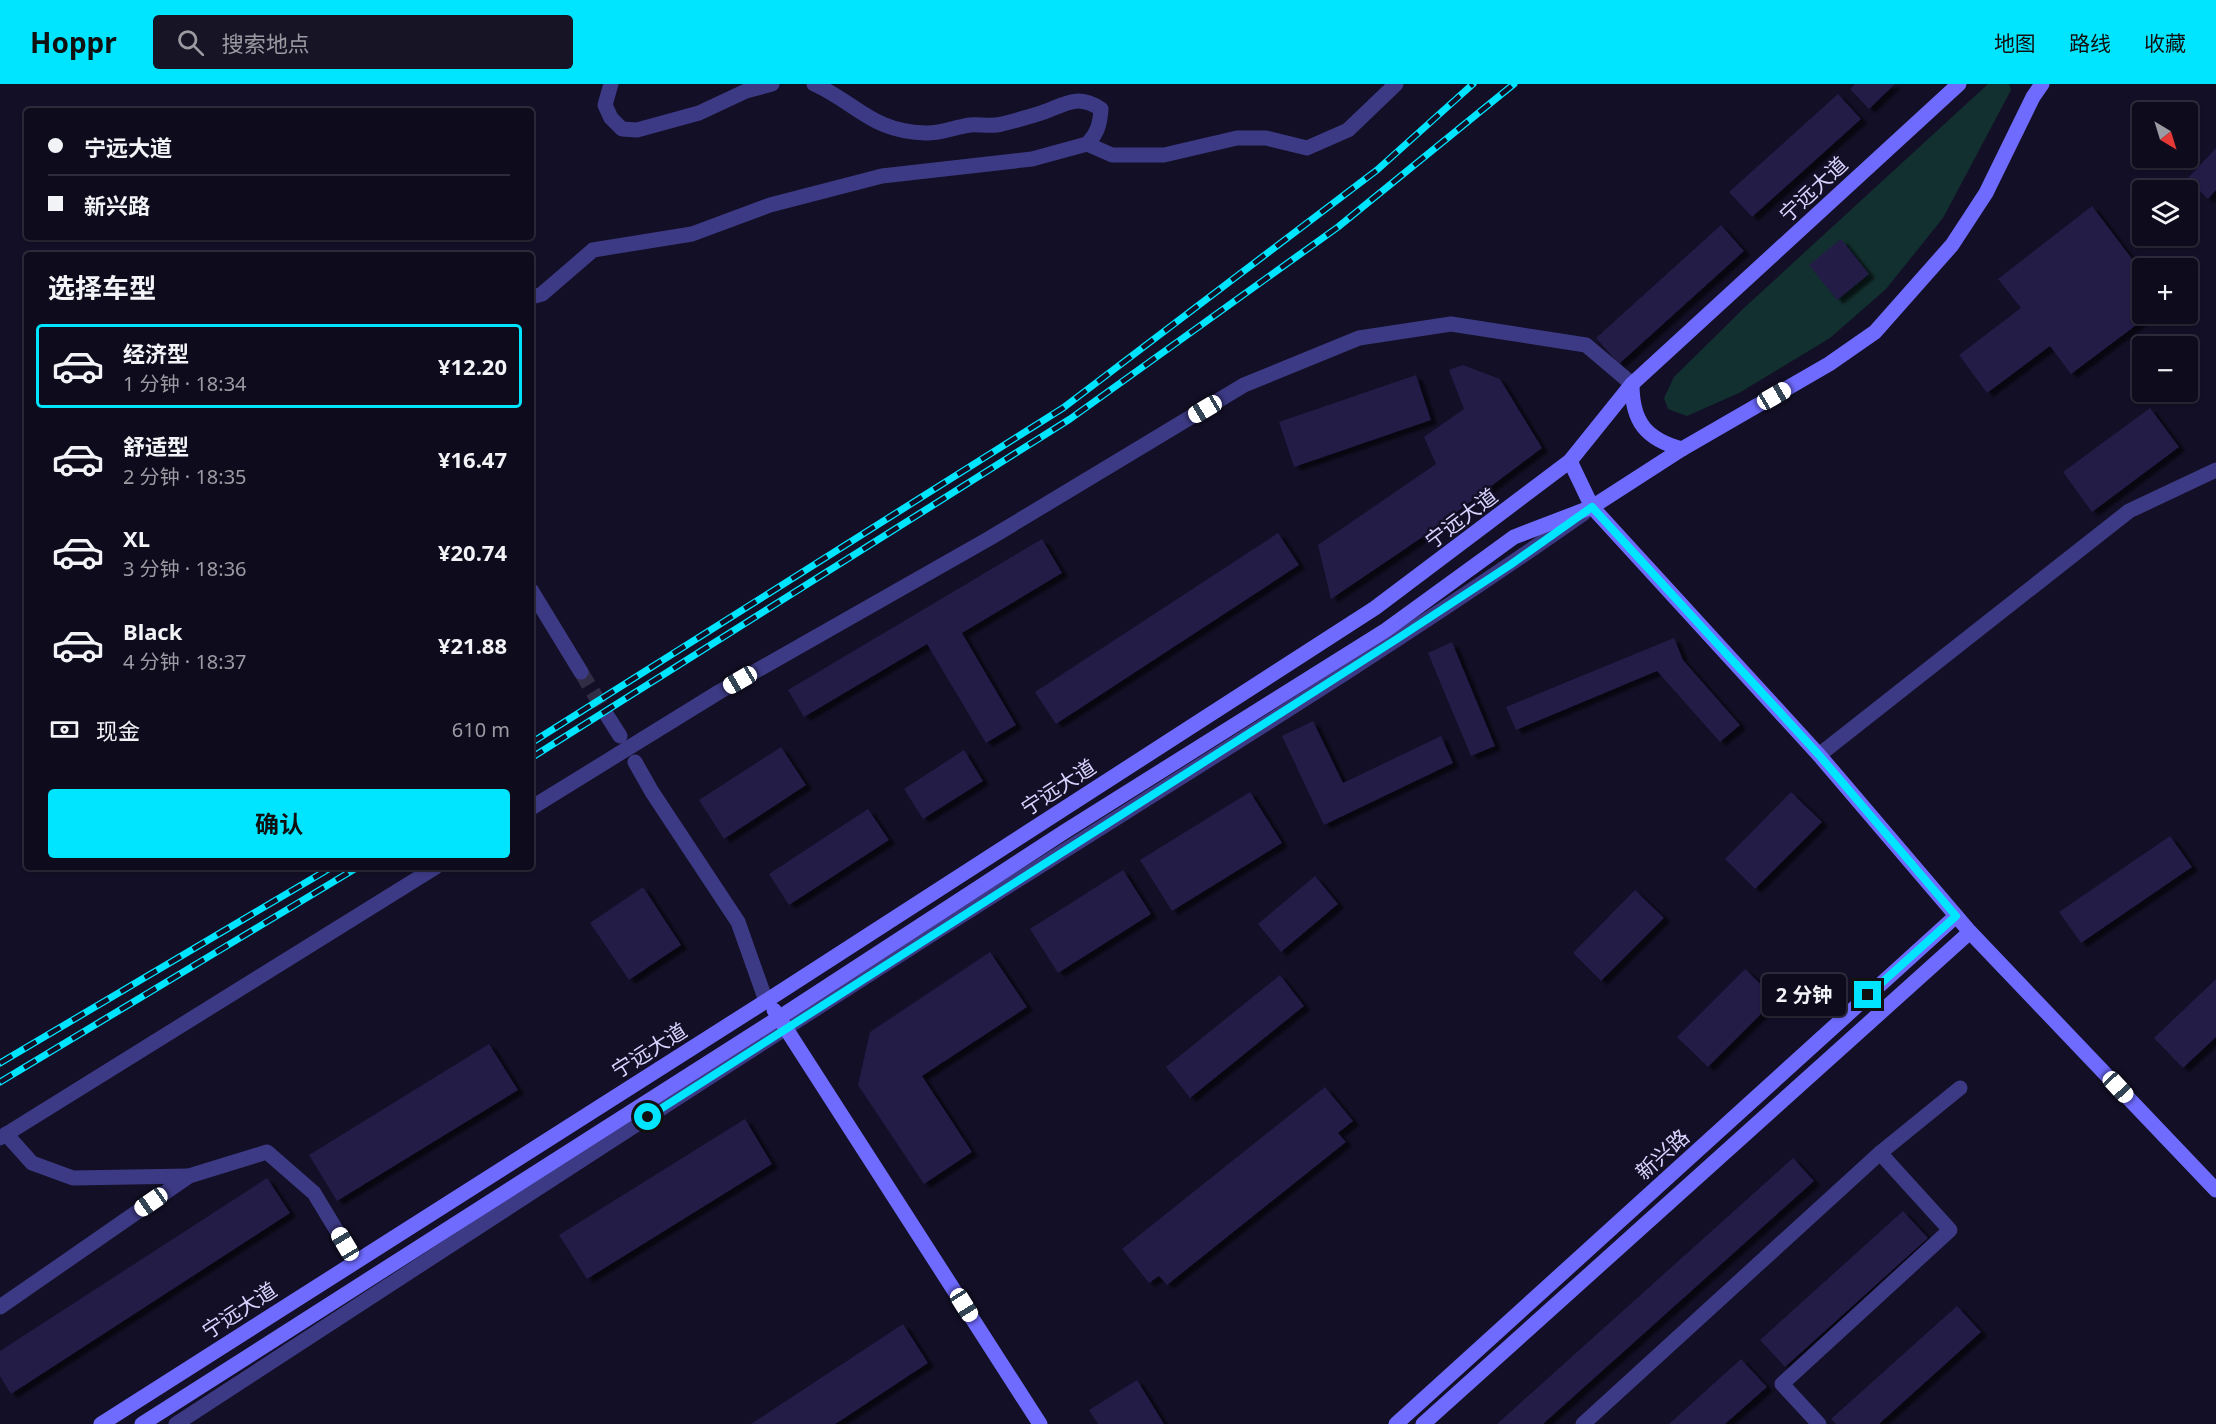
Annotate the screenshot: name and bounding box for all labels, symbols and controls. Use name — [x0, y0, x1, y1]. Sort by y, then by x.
search box — [153, 15, 573, 69]
text: Hoppr — [30, 23, 117, 61]
icon: search — [174, 26, 207, 59]
text: 搜索地点 — [222, 28, 310, 58]
text: 地图 — [1994, 29, 2036, 57]
text: 路线 — [2069, 29, 2111, 57]
text: 收藏 — [2144, 29, 2186, 57]
north arrow — [2132, 102, 2198, 168]
map controls — [2132, 102, 2198, 402]
text: 宁远大道 — [84, 132, 172, 162]
street label: 宁远大道 — [1773, 150, 1853, 228]
button: layers — [2132, 180, 2198, 246]
text: 新兴路 — [84, 190, 150, 220]
button: + — [2132, 258, 2198, 324]
text: 选择车型 — [48, 269, 156, 306]
button: − — [2132, 336, 2198, 402]
text: 经济型 — [123, 338, 189, 368]
icon: car — [51, 339, 105, 393]
text: ¥12.20 — [438, 351, 507, 381]
text: 1 分钟 · 18:34 — [123, 370, 247, 397]
car — [1754, 379, 1794, 413]
car — [1185, 392, 1225, 426]
text: 舒适型 — [123, 431, 189, 461]
icon: car — [51, 432, 105, 486]
text: ¥16.47 — [438, 444, 507, 474]
text: 2 分钟 · 18:35 — [123, 463, 247, 490]
street label: 宁远大道 — [1419, 482, 1503, 554]
text: XL — [123, 523, 150, 553]
icon: car — [51, 525, 105, 579]
text: ¥20.74 — [438, 537, 507, 567]
text: 3 分钟 · 18:36 — [123, 555, 247, 582]
text: Black — [123, 616, 182, 646]
icon: car — [51, 618, 105, 672]
text: ¥21.88 — [438, 630, 507, 660]
text: 4 分钟 · 18:37 — [123, 648, 247, 675]
car — [720, 663, 760, 697]
icon: cash — [48, 713, 81, 746]
text: 现金 — [96, 715, 140, 745]
text: 610 m — [452, 716, 510, 743]
street label: 宁远大道 — [1015, 752, 1101, 822]
button: 确认 — [48, 789, 510, 858]
callout: 2 分钟 — [1763, 974, 1847, 1016]
text: 2 分钟 — [1776, 981, 1832, 1008]
route end — [1854, 981, 1881, 1008]
street label: 宁远大道 — [606, 1016, 692, 1084]
car — [2099, 1068, 2137, 1106]
route start — [634, 1103, 661, 1130]
street label: 新兴路 — [1629, 1123, 1695, 1185]
car — [131, 1184, 171, 1220]
car — [328, 1224, 362, 1264]
street label: 宁远大道 — [196, 1275, 282, 1345]
car — [947, 1285, 981, 1325]

